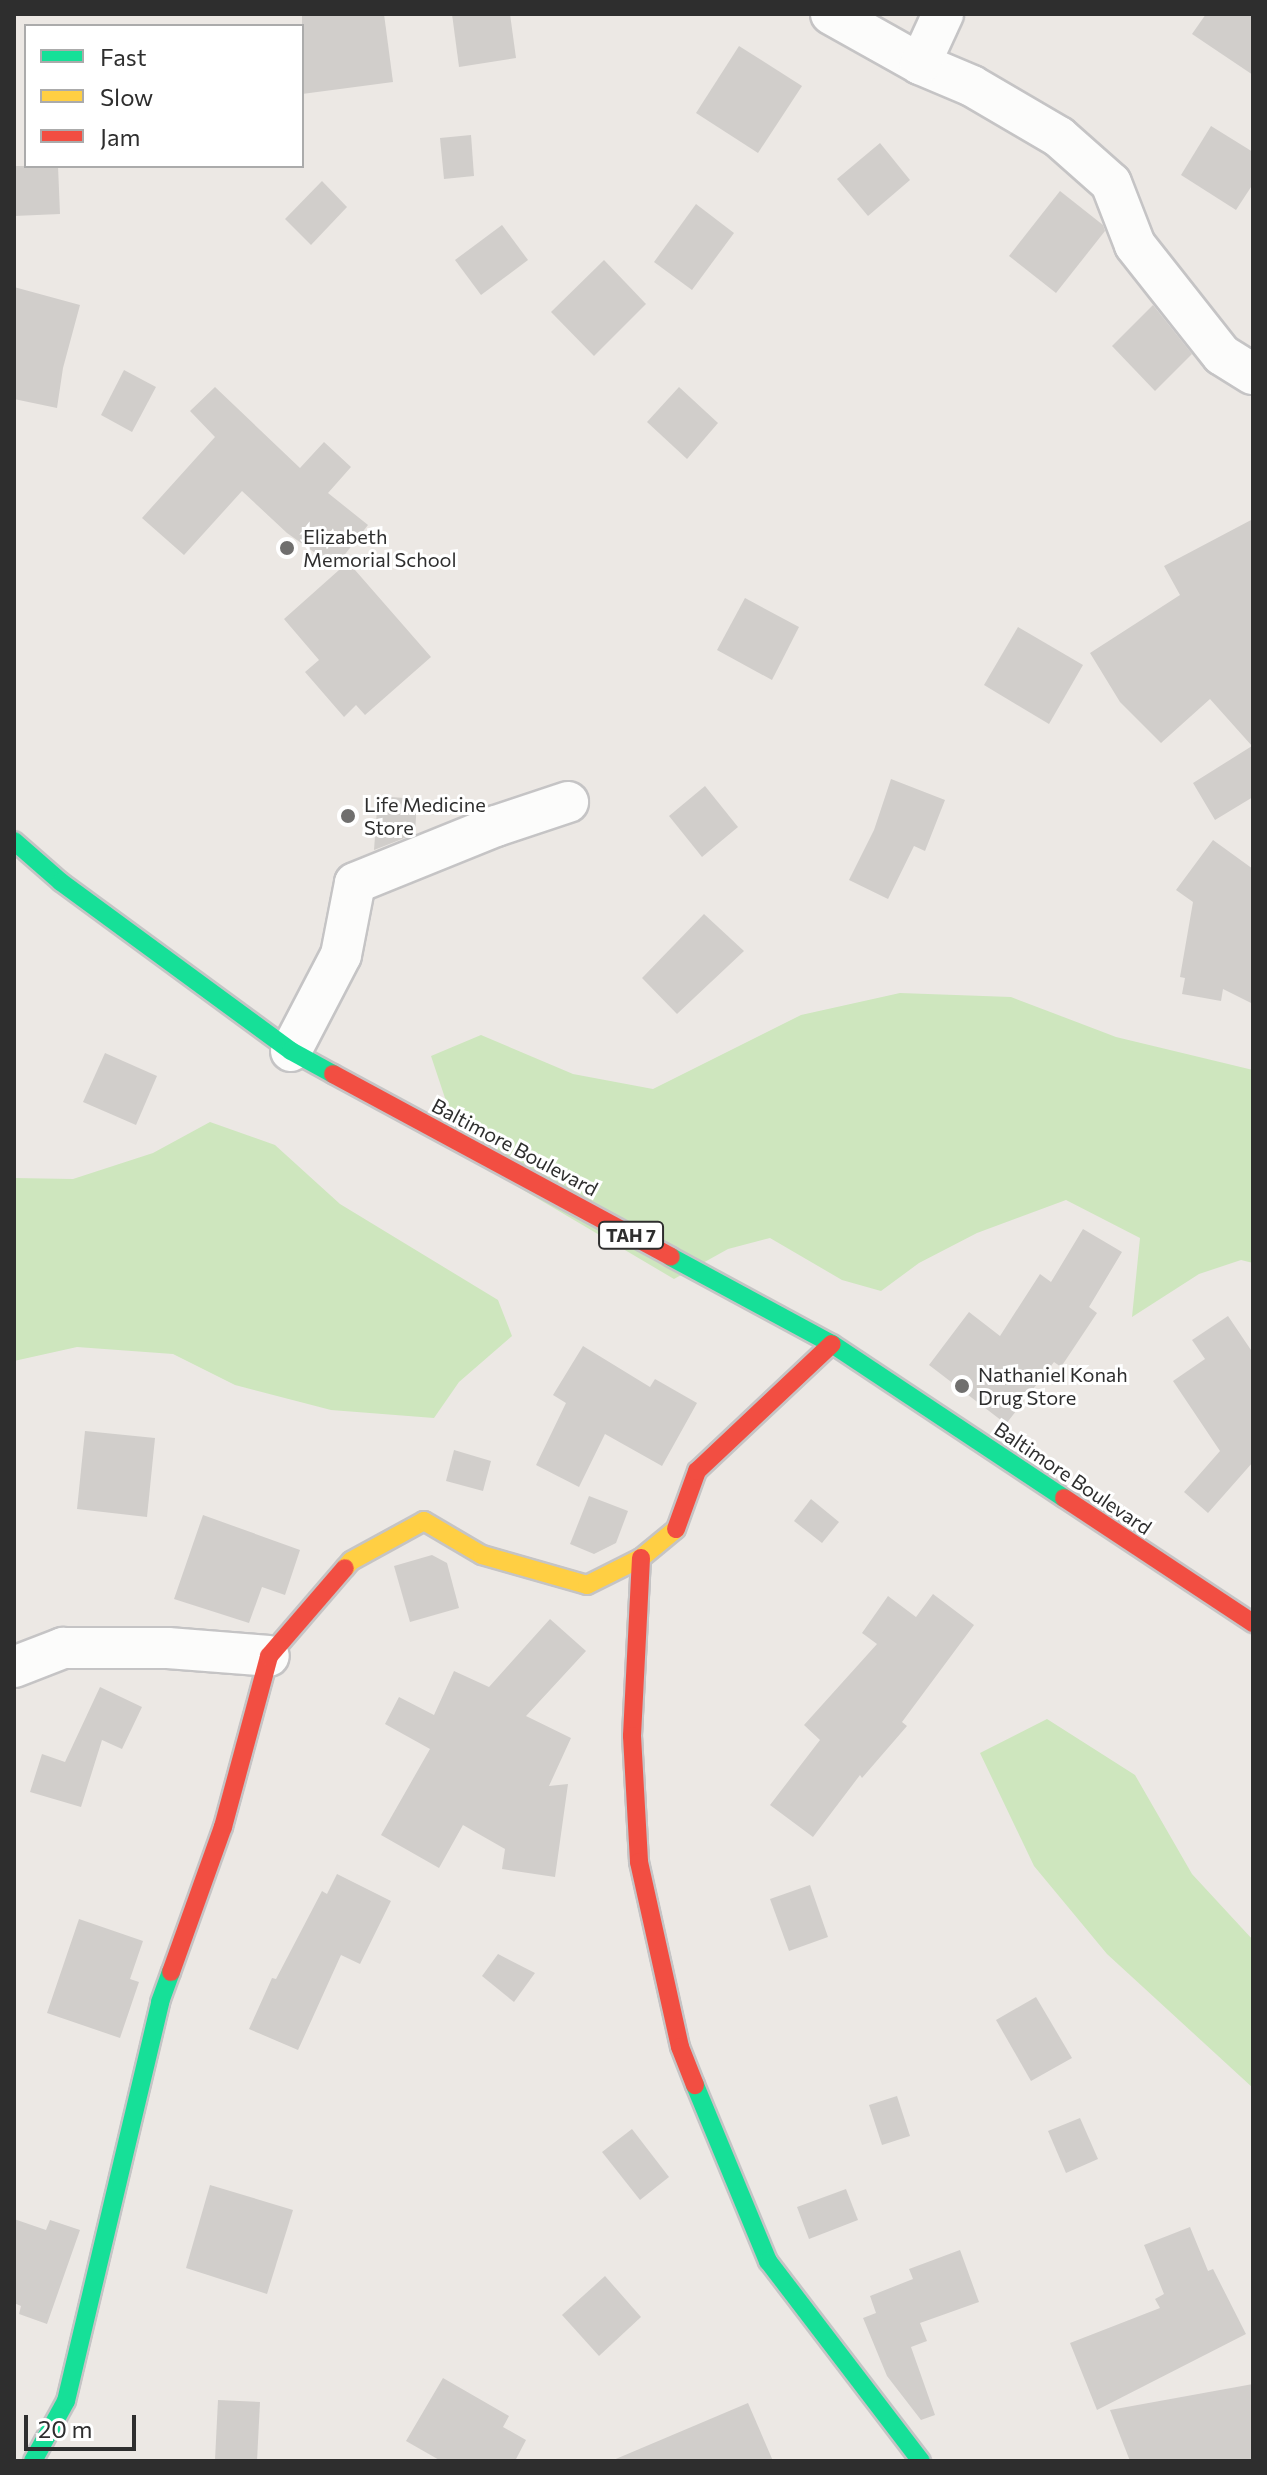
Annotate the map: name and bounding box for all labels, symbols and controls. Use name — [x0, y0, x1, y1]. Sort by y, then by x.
legend — [24, 24, 304, 168]
text: Fast — [100, 42, 147, 71]
text: Slow — [100, 82, 153, 111]
text: Jam — [100, 122, 140, 151]
place label: Elizabeth Memorial School — [303, 524, 457, 571]
marker: Elizabeth Memorial School — [278, 539, 296, 557]
place label: Life Medicine Store — [364, 792, 486, 839]
marker: Life Medicine Store — [339, 807, 357, 825]
street label: Baltimore Boulevard — [428, 1093, 602, 1201]
road number: TAH 7 — [597, 1221, 665, 1249]
place label: Nathaniel Konah Drug Store — [978, 1362, 1128, 1409]
marker: Nathaniel Konah Drug Store — [953, 1377, 971, 1395]
street label: Baltimore Boulevard — [990, 1417, 1156, 1539]
scale bar — [28, 2399, 140, 2449]
text: 20 m — [38, 2414, 92, 2443]

